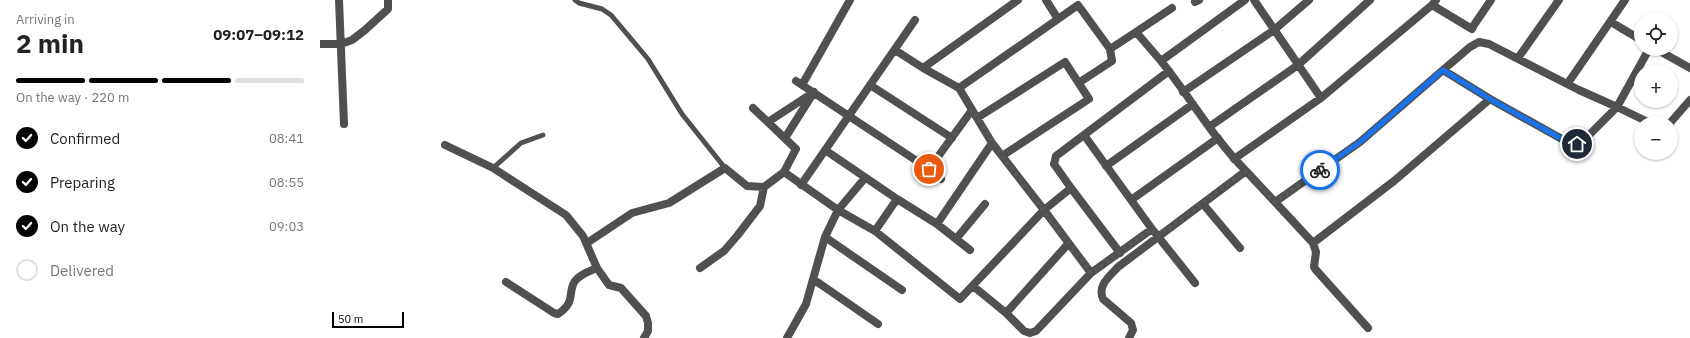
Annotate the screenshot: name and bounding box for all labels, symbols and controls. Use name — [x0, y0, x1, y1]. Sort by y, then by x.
text: Arriving in — [16, 11, 75, 28]
map controls — [1634, 12, 1678, 160]
button: locate — [1634, 12, 1678, 56]
text: 09:07–09:12 — [213, 25, 304, 44]
text: 2 min — [16, 26, 84, 60]
button: + — [1634, 64, 1678, 108]
text: On the way · 220 m — [16, 89, 129, 106]
button: − — [1634, 116, 1678, 160]
icon: check — [16, 127, 38, 149]
pin — [1560, 127, 1594, 161]
text: Confirmed — [50, 129, 120, 148]
text: 08:41 — [269, 130, 304, 147]
icon: home — [1566, 133, 1588, 155]
courier — [1300, 150, 1340, 190]
pin — [912, 152, 946, 186]
icon: bag — [918, 158, 940, 180]
icon: bike — [1309, 159, 1331, 181]
icon: check — [16, 171, 38, 193]
text: Preparing — [50, 173, 115, 192]
text: 08:55 — [269, 174, 304, 191]
icon: check — [16, 215, 38, 237]
text: On the way — [50, 217, 125, 236]
text: 09:03 — [269, 218, 304, 235]
text: Delivered — [50, 261, 114, 280]
scale bar — [332, 310, 404, 329]
text: 50 m — [338, 312, 363, 326]

